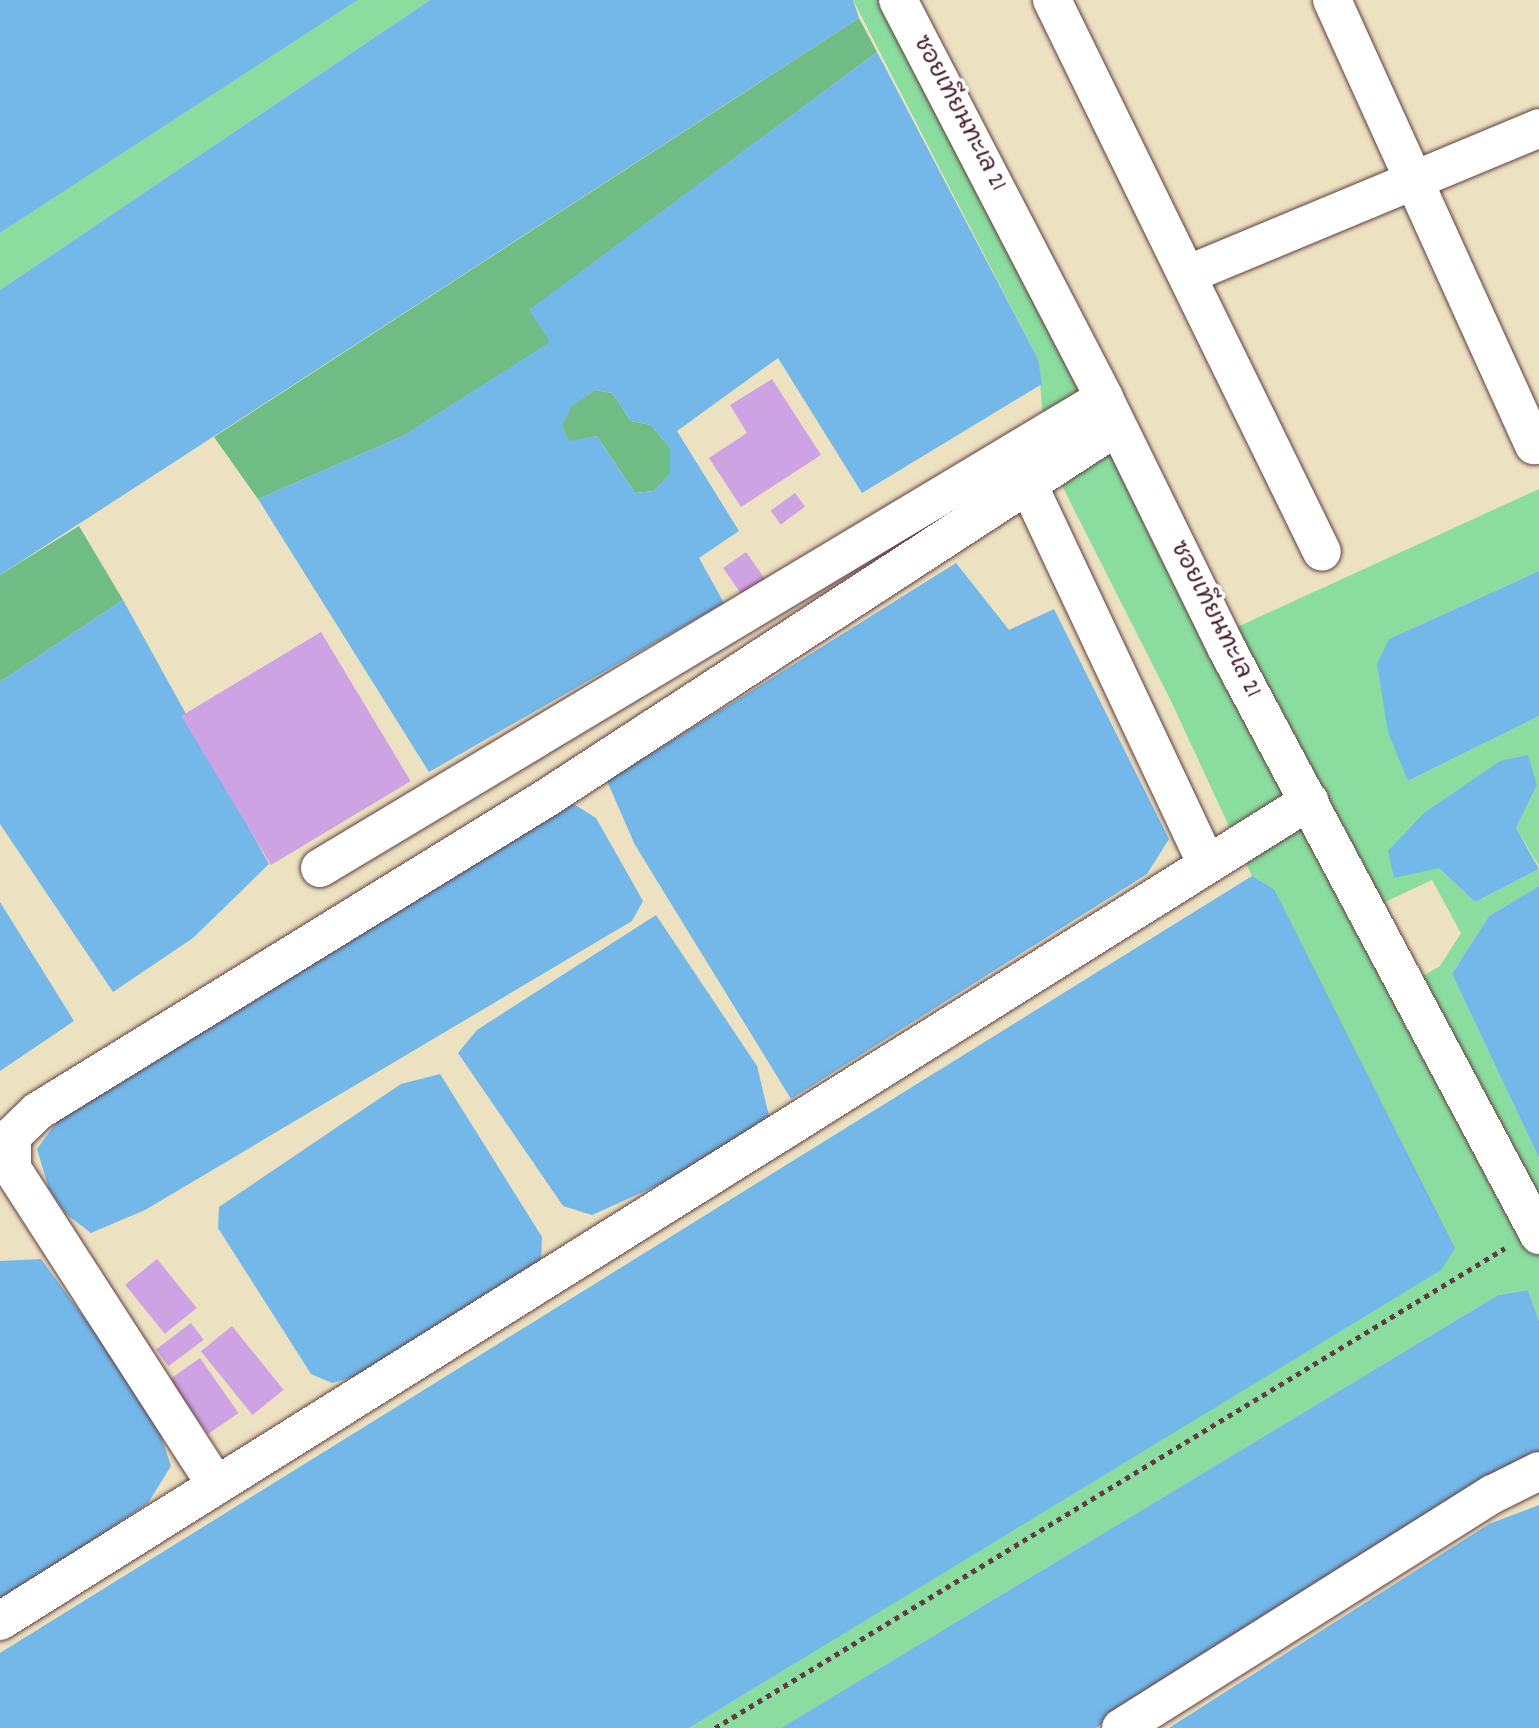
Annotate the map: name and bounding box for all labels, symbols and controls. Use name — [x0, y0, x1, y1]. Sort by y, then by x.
street label: ซอยเทียนทะเล 21 — [905, 31, 1011, 197]
street label: ซอยเทียนทะเล 21 — [1162, 537, 1266, 703]

